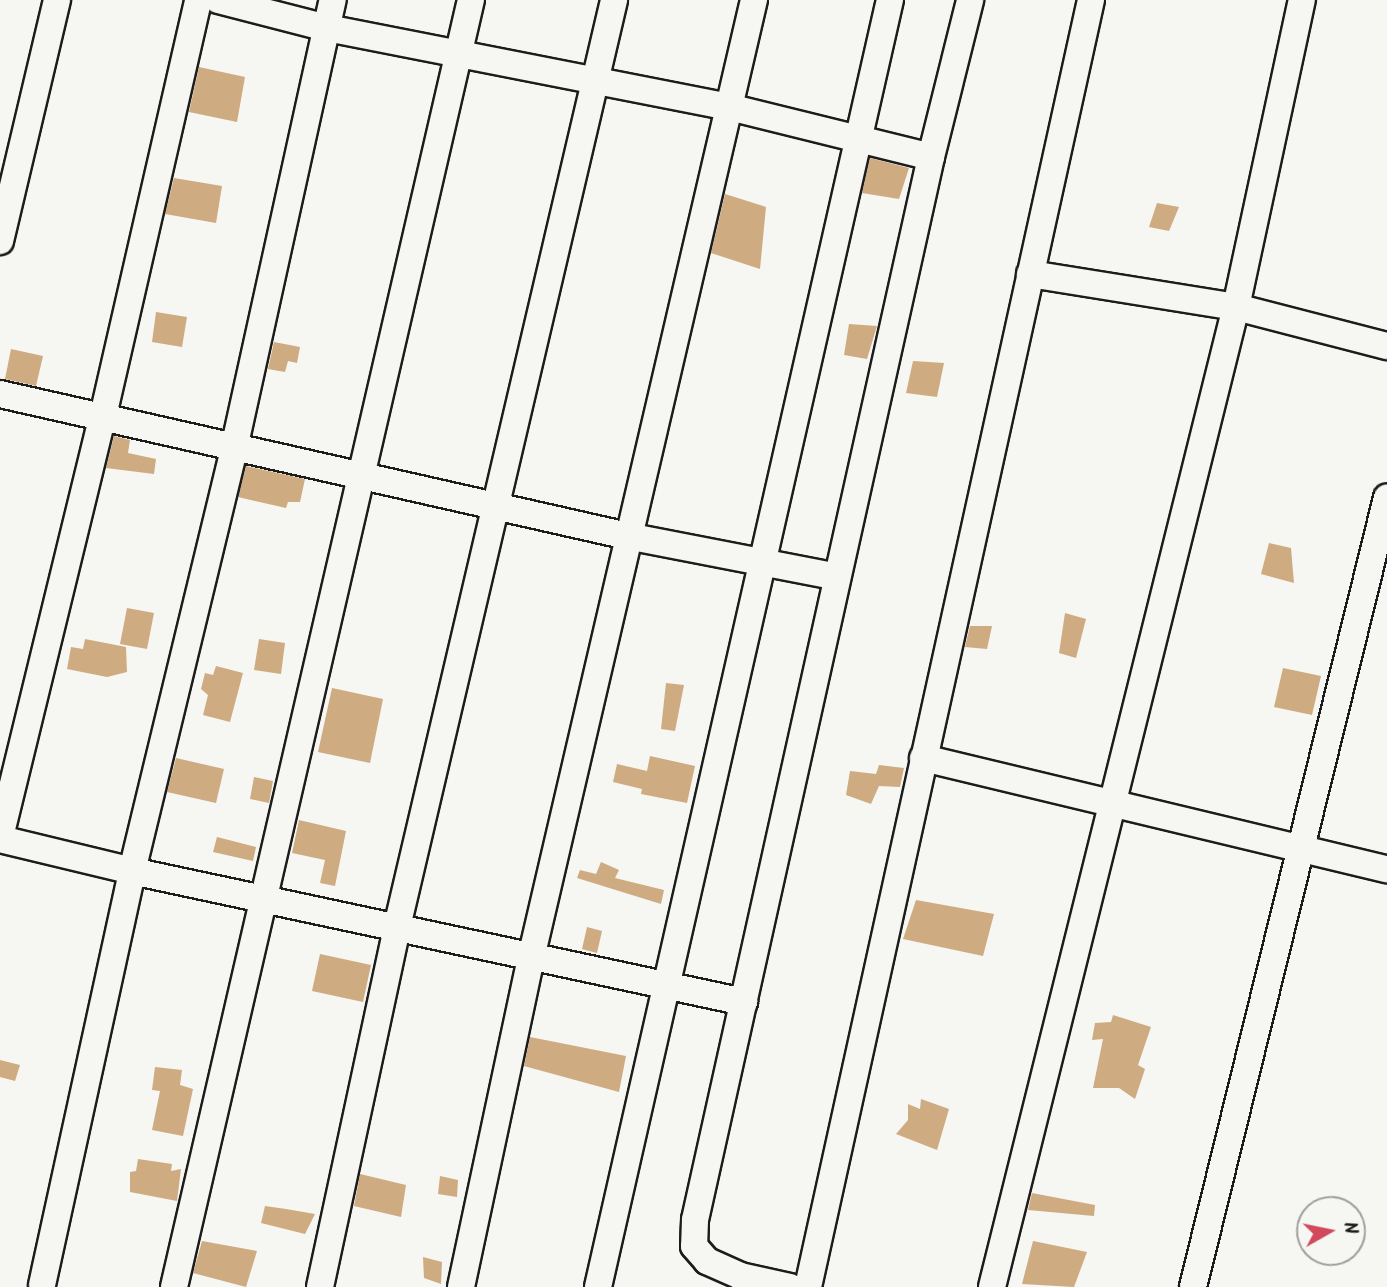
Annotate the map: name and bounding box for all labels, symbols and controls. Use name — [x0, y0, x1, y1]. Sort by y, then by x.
north arrow — [1296, 1196, 1366, 1266]
text: N — [1334, 1220, 1366, 1236]

